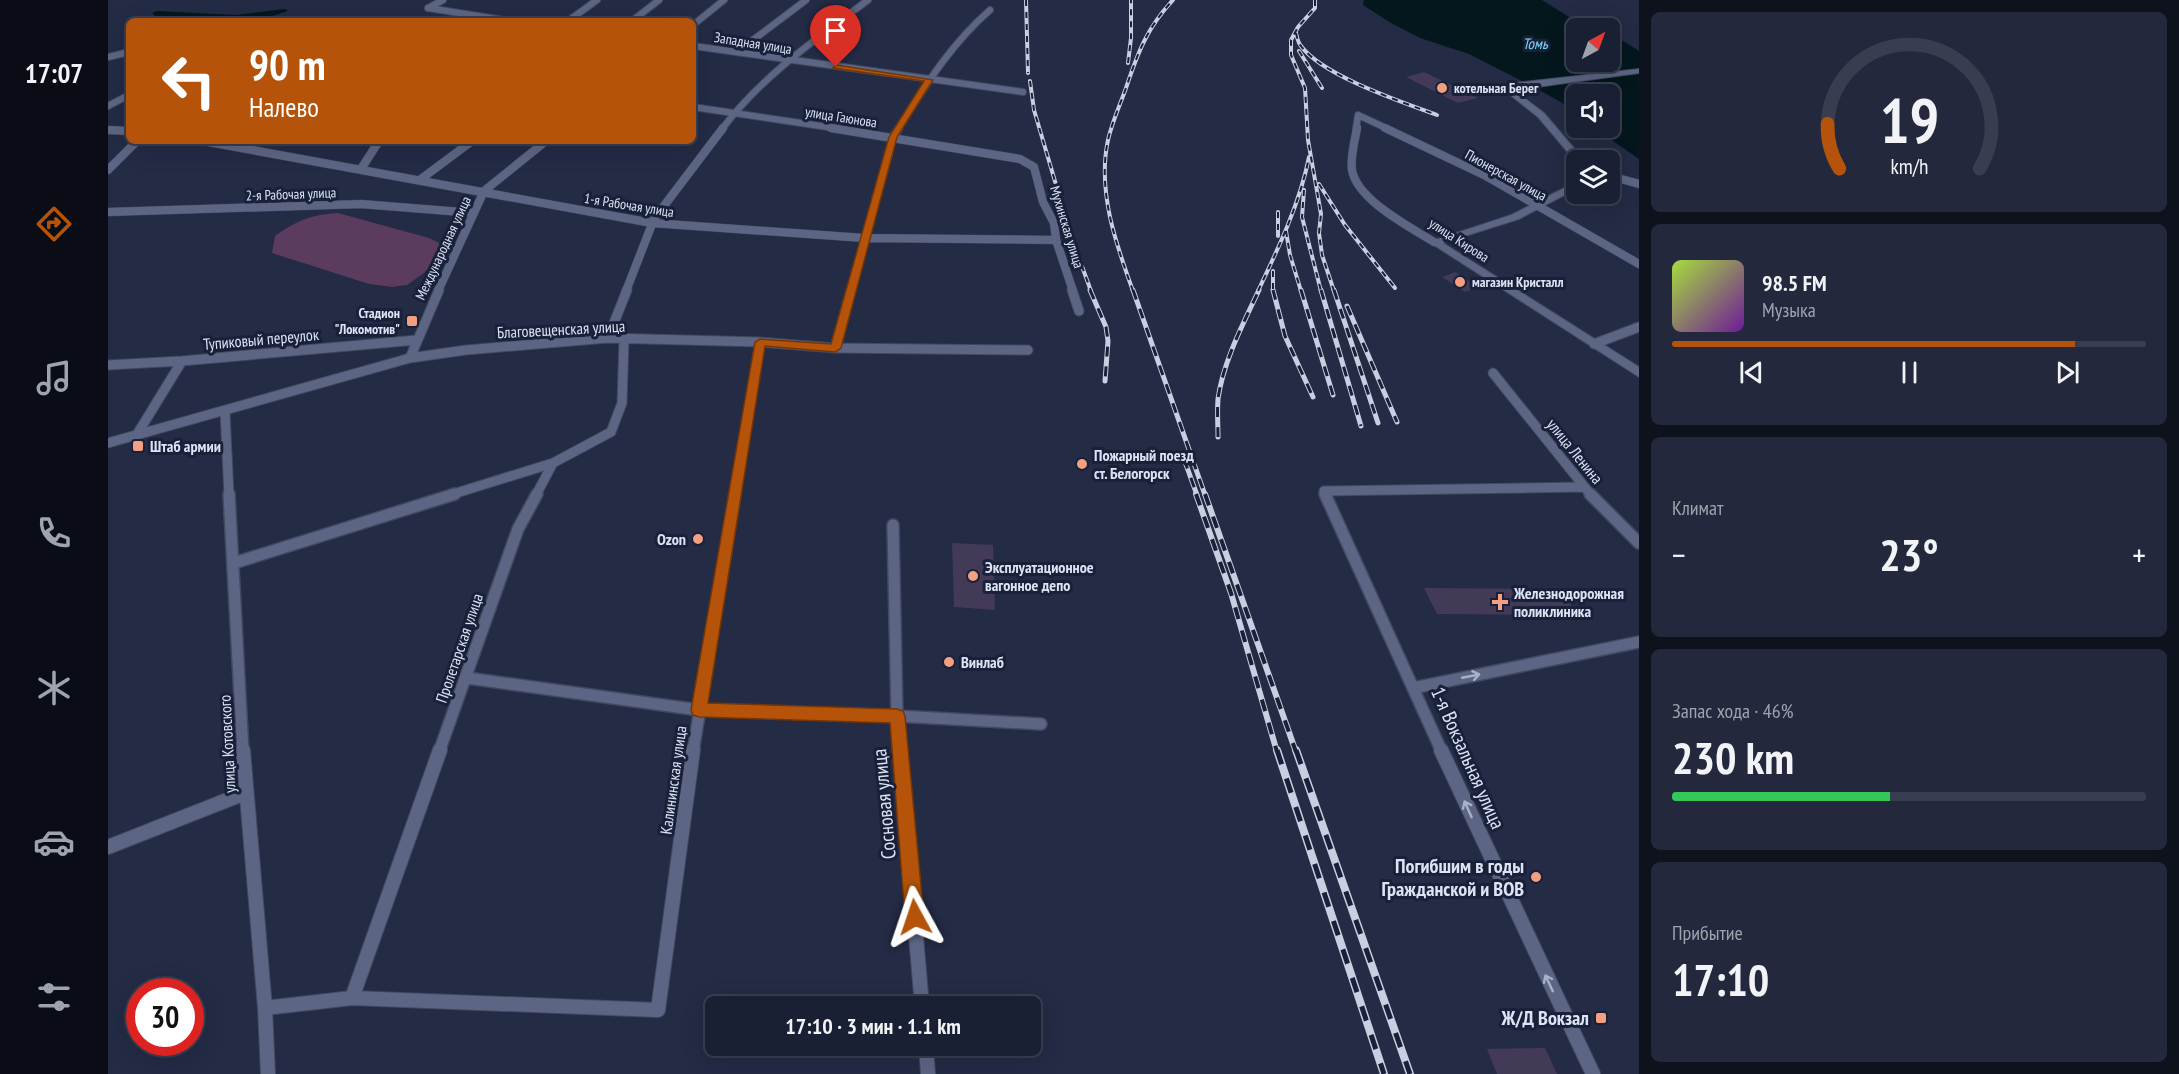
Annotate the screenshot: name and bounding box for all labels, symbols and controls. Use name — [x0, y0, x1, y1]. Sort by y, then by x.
pin — [810, 5, 861, 67]
icon: arrive — [819, 14, 852, 47]
north arrow — [1566, 18, 1620, 72]
map controls — [1566, 18, 1620, 204]
street label: Западная улица — [713, 28, 793, 58]
water label: Томь — [1522, 34, 1549, 53]
text: 90 m — [249, 37, 326, 92]
icon: left — [150, 42, 228, 120]
text: 17:07 — [25, 56, 83, 90]
place label: котельная Берег — [1454, 79, 1539, 97]
text: 19 — [1879, 79, 1939, 160]
marker: котельная Берег — [1435, 81, 1449, 95]
button: sound — [1566, 84, 1620, 138]
text: Налево — [249, 90, 319, 124]
street label: улица Гаюнова — [804, 102, 878, 132]
street label: Пионерская улица — [1462, 145, 1550, 205]
button: layers — [1566, 150, 1620, 204]
text: km/h — [1890, 153, 1928, 181]
street label: 2-я Рабочая улица — [245, 183, 337, 205]
street label: Мухинская улица — [1046, 184, 1088, 270]
street label: 1-я Рабочая улица — [583, 189, 675, 221]
street label: Международная улица — [411, 193, 475, 303]
icon: directions — [33, 203, 75, 245]
street label: улица Кирова — [1426, 214, 1492, 266]
text: 98.5 FM — [1762, 269, 1827, 297]
place label: магазин Кристалл — [1472, 273, 1563, 291]
marker: магазин Кристалл — [1453, 275, 1467, 289]
text: Музыка — [1762, 297, 1816, 323]
place label: Стадион "Локомотив" — [335, 304, 400, 338]
marker: Стадион "Локомотив" — [405, 314, 419, 328]
street label: Благовещенская улица — [496, 316, 626, 342]
street label: Тупиковый переулок — [202, 324, 321, 354]
icon: previous — [1735, 356, 1768, 389]
icon: pause — [1893, 356, 1926, 389]
icon: next — [2051, 356, 2084, 389]
icon: music — [33, 357, 75, 399]
street label: улица Ленина — [1543, 414, 1607, 488]
place label: Штаб армии — [150, 436, 221, 456]
marker: Штаб армии — [131, 439, 145, 453]
place label: Пожарный поезд ст. Белогорск — [1094, 445, 1194, 483]
marker: Пожарный поезд ст. Белогорск — [1075, 457, 1089, 471]
text: Климат — [1672, 495, 1723, 521]
icon: phone — [33, 512, 75, 554]
text: 23° — [1879, 525, 1939, 583]
place label: Ozon — [657, 529, 686, 549]
marker: Ozon — [691, 532, 705, 546]
text: − — [1672, 533, 1686, 576]
text: + — [2132, 533, 2146, 576]
place label: Эксплуатационное вагонное депо — [985, 557, 1094, 595]
marker: Эксплуатационное вагонное депо — [966, 569, 980, 583]
place label: Железнодорожная поликлиника — [1513, 583, 1624, 621]
street label: Пролетарская улица — [431, 591, 487, 705]
marker: Железнодорожная поликлиника — [1491, 593, 1509, 611]
place label: Винлаб — [961, 652, 1004, 672]
marker: Винлаб — [942, 655, 956, 669]
icon: climate — [33, 667, 75, 709]
one-way arrow — [1460, 670, 1480, 681]
street label: 1-я Вокзальная улица — [1425, 683, 1511, 833]
street label: улица Котовского — [214, 694, 240, 794]
text: Запас хода · 46% — [1672, 698, 1793, 724]
street label: Калининская улица — [655, 724, 691, 836]
text: 230 km — [1672, 728, 1794, 786]
street label: Сосновая улица — [866, 748, 902, 860]
one-way arrow — [1462, 800, 1473, 818]
icon: car — [33, 821, 75, 863]
place label: Погибшим в годы Гражданской и ВОВ — [1381, 853, 1524, 902]
marker: Погибшим в годы Гражданской и ВОВ — [1529, 870, 1543, 884]
position arrow — [883, 885, 947, 949]
text: Прибытие — [1672, 920, 1743, 946]
text: 17:10 — [1672, 950, 1769, 1008]
one-way arrow — [1543, 975, 1555, 993]
icon: filters — [33, 976, 75, 1018]
speed limit sign: 30 — [126, 978, 204, 1056]
place label: Ж/Д Вокзал — [1501, 1005, 1589, 1031]
marker: Ж/Д Вокзал — [1594, 1011, 1608, 1025]
text: 17:10 · 3 мин · 1.1 km — [785, 1012, 961, 1040]

